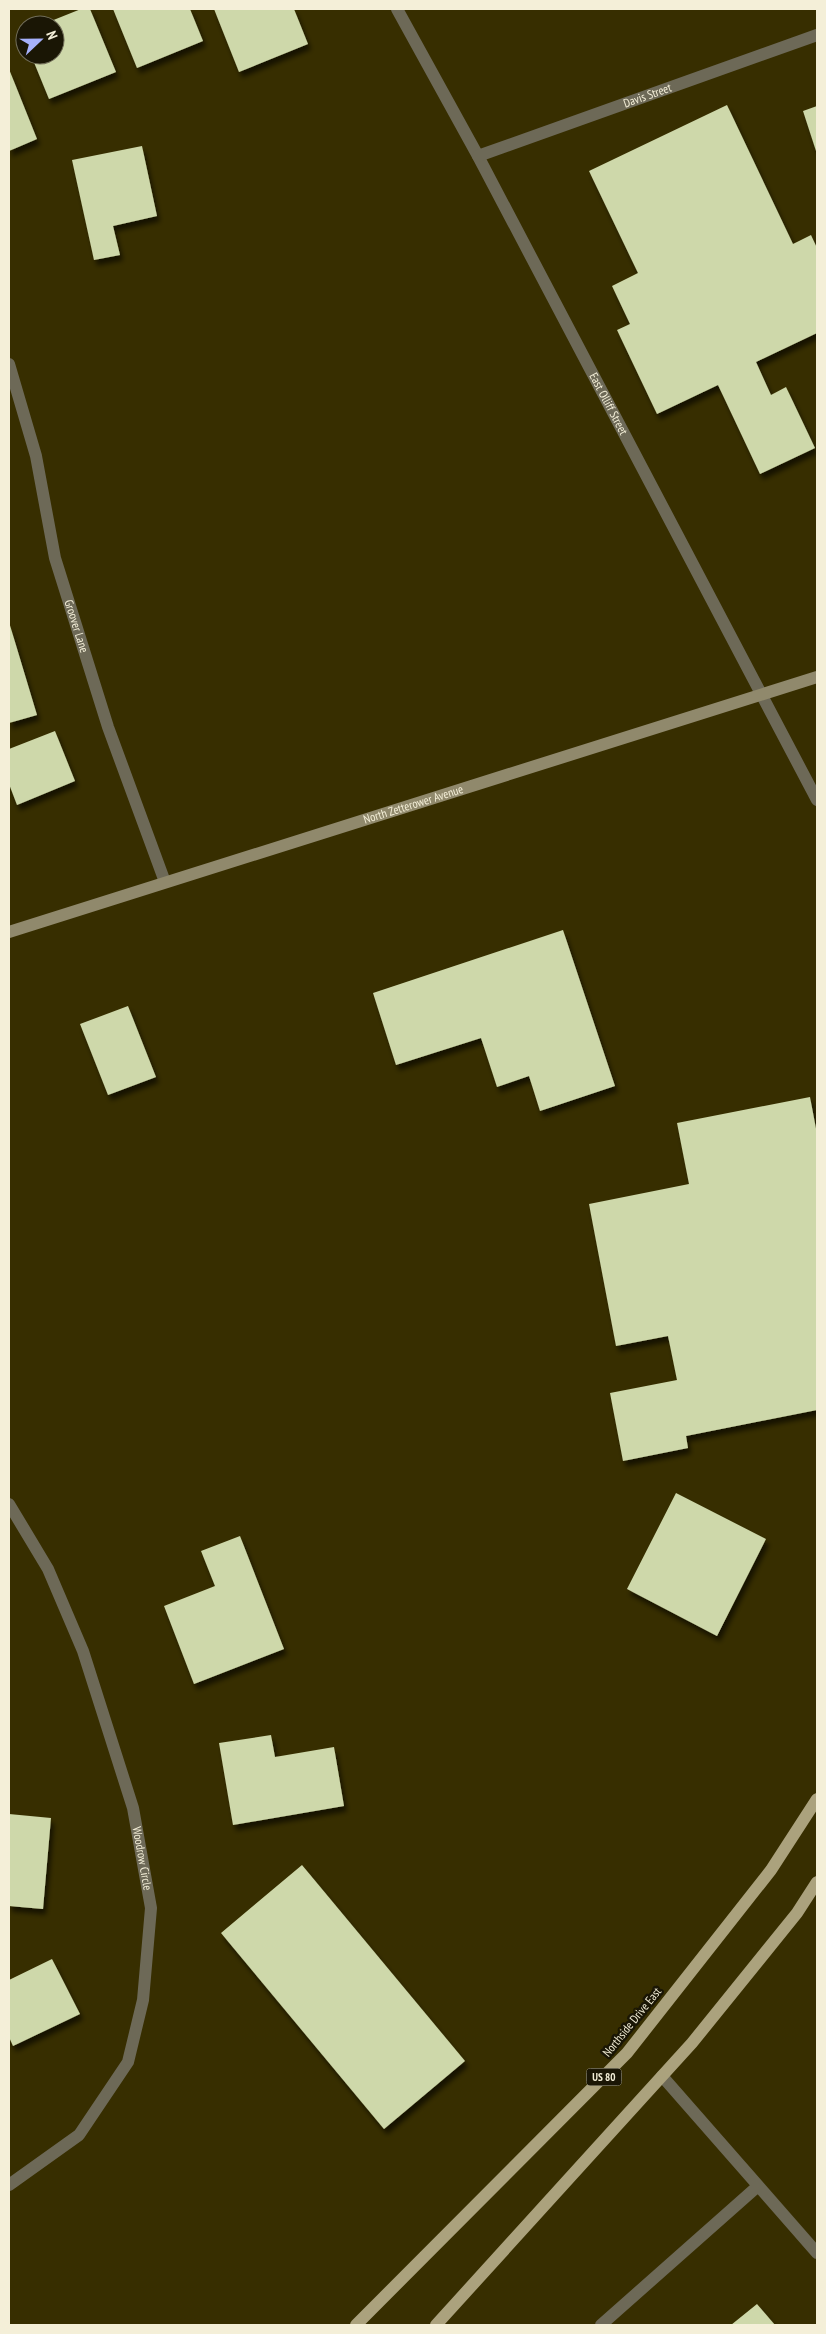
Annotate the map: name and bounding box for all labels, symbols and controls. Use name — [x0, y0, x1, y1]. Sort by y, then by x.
north arrow — [15, 15, 65, 65]
text: N — [42, 28, 62, 42]
street label: Davis Street — [621, 79, 674, 110]
street label: East Olliff Street — [586, 370, 632, 438]
street label: Groover Lane — [61, 598, 92, 654]
street label: North Zetterower Avenue — [361, 781, 465, 827]
street label: Woodrow Circle — [129, 1825, 156, 1891]
street label: Northside Drive East — [599, 1983, 665, 2059]
road number: US 80 — [586, 2068, 622, 2086]

